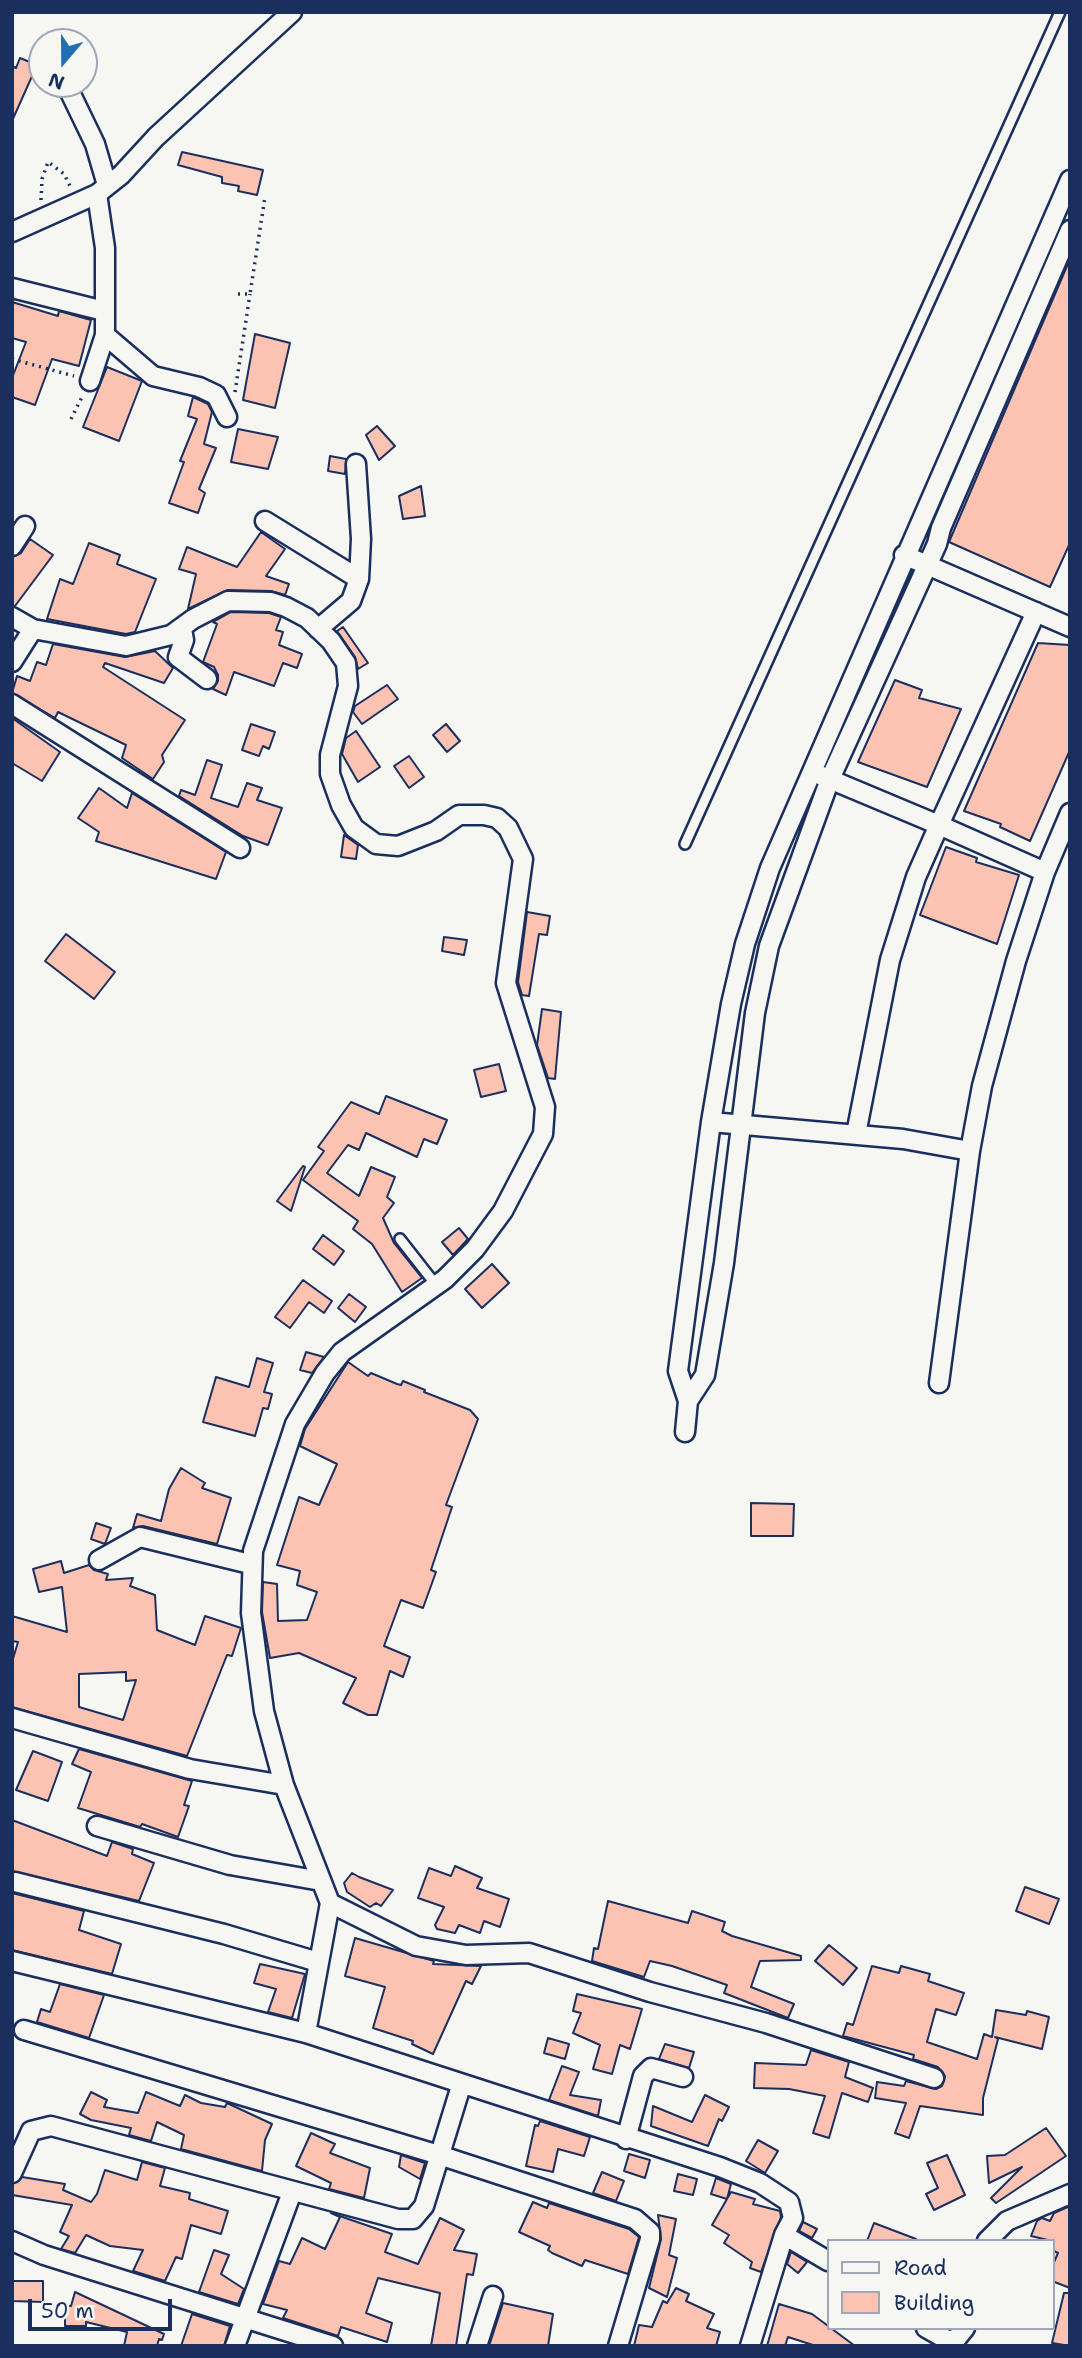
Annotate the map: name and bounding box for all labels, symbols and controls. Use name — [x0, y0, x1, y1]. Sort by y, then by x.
north arrow — [28, 28, 98, 98]
text: N — [45, 67, 68, 96]
legend — [827, 2239, 1054, 2330]
text: Road — [894, 2254, 947, 2282]
scale bar — [32, 2284, 175, 2328]
text: Building — [894, 2289, 974, 2317]
text: 50 m — [41, 2297, 94, 2325]

